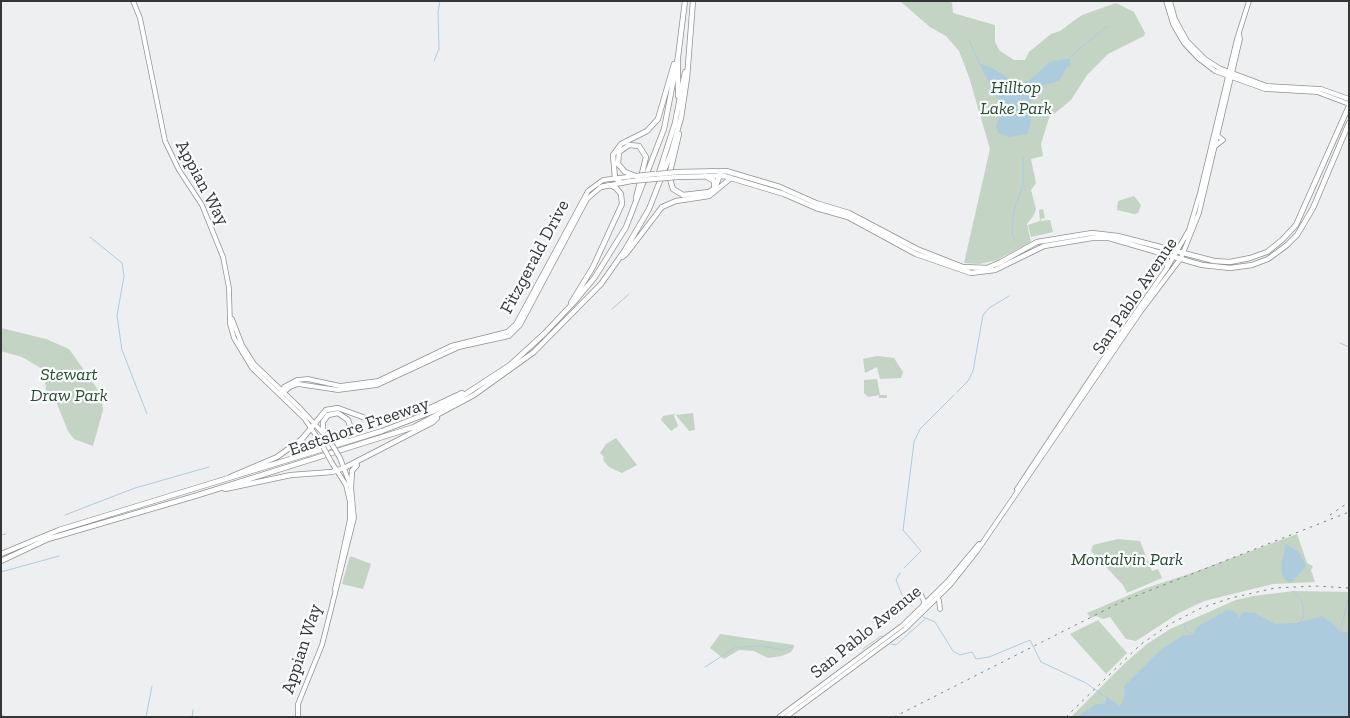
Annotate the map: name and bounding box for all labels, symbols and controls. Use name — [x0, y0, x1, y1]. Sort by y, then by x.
park label: Hilltop Lake Park — [980, 77, 1052, 120]
street label: Appian Way — [171, 137, 233, 229]
street label: Fitzgerald Drive — [496, 196, 574, 318]
street label: San Pablo Avenue — [1088, 233, 1182, 359]
park label: Stewart Draw Park — [30, 364, 108, 406]
street label: Eastshore Freeway — [286, 393, 432, 461]
park label: Montalvin Park — [1071, 549, 1183, 571]
street label: San Pablo Avenue — [806, 581, 926, 683]
street label: Appian Way — [277, 601, 327, 697]

